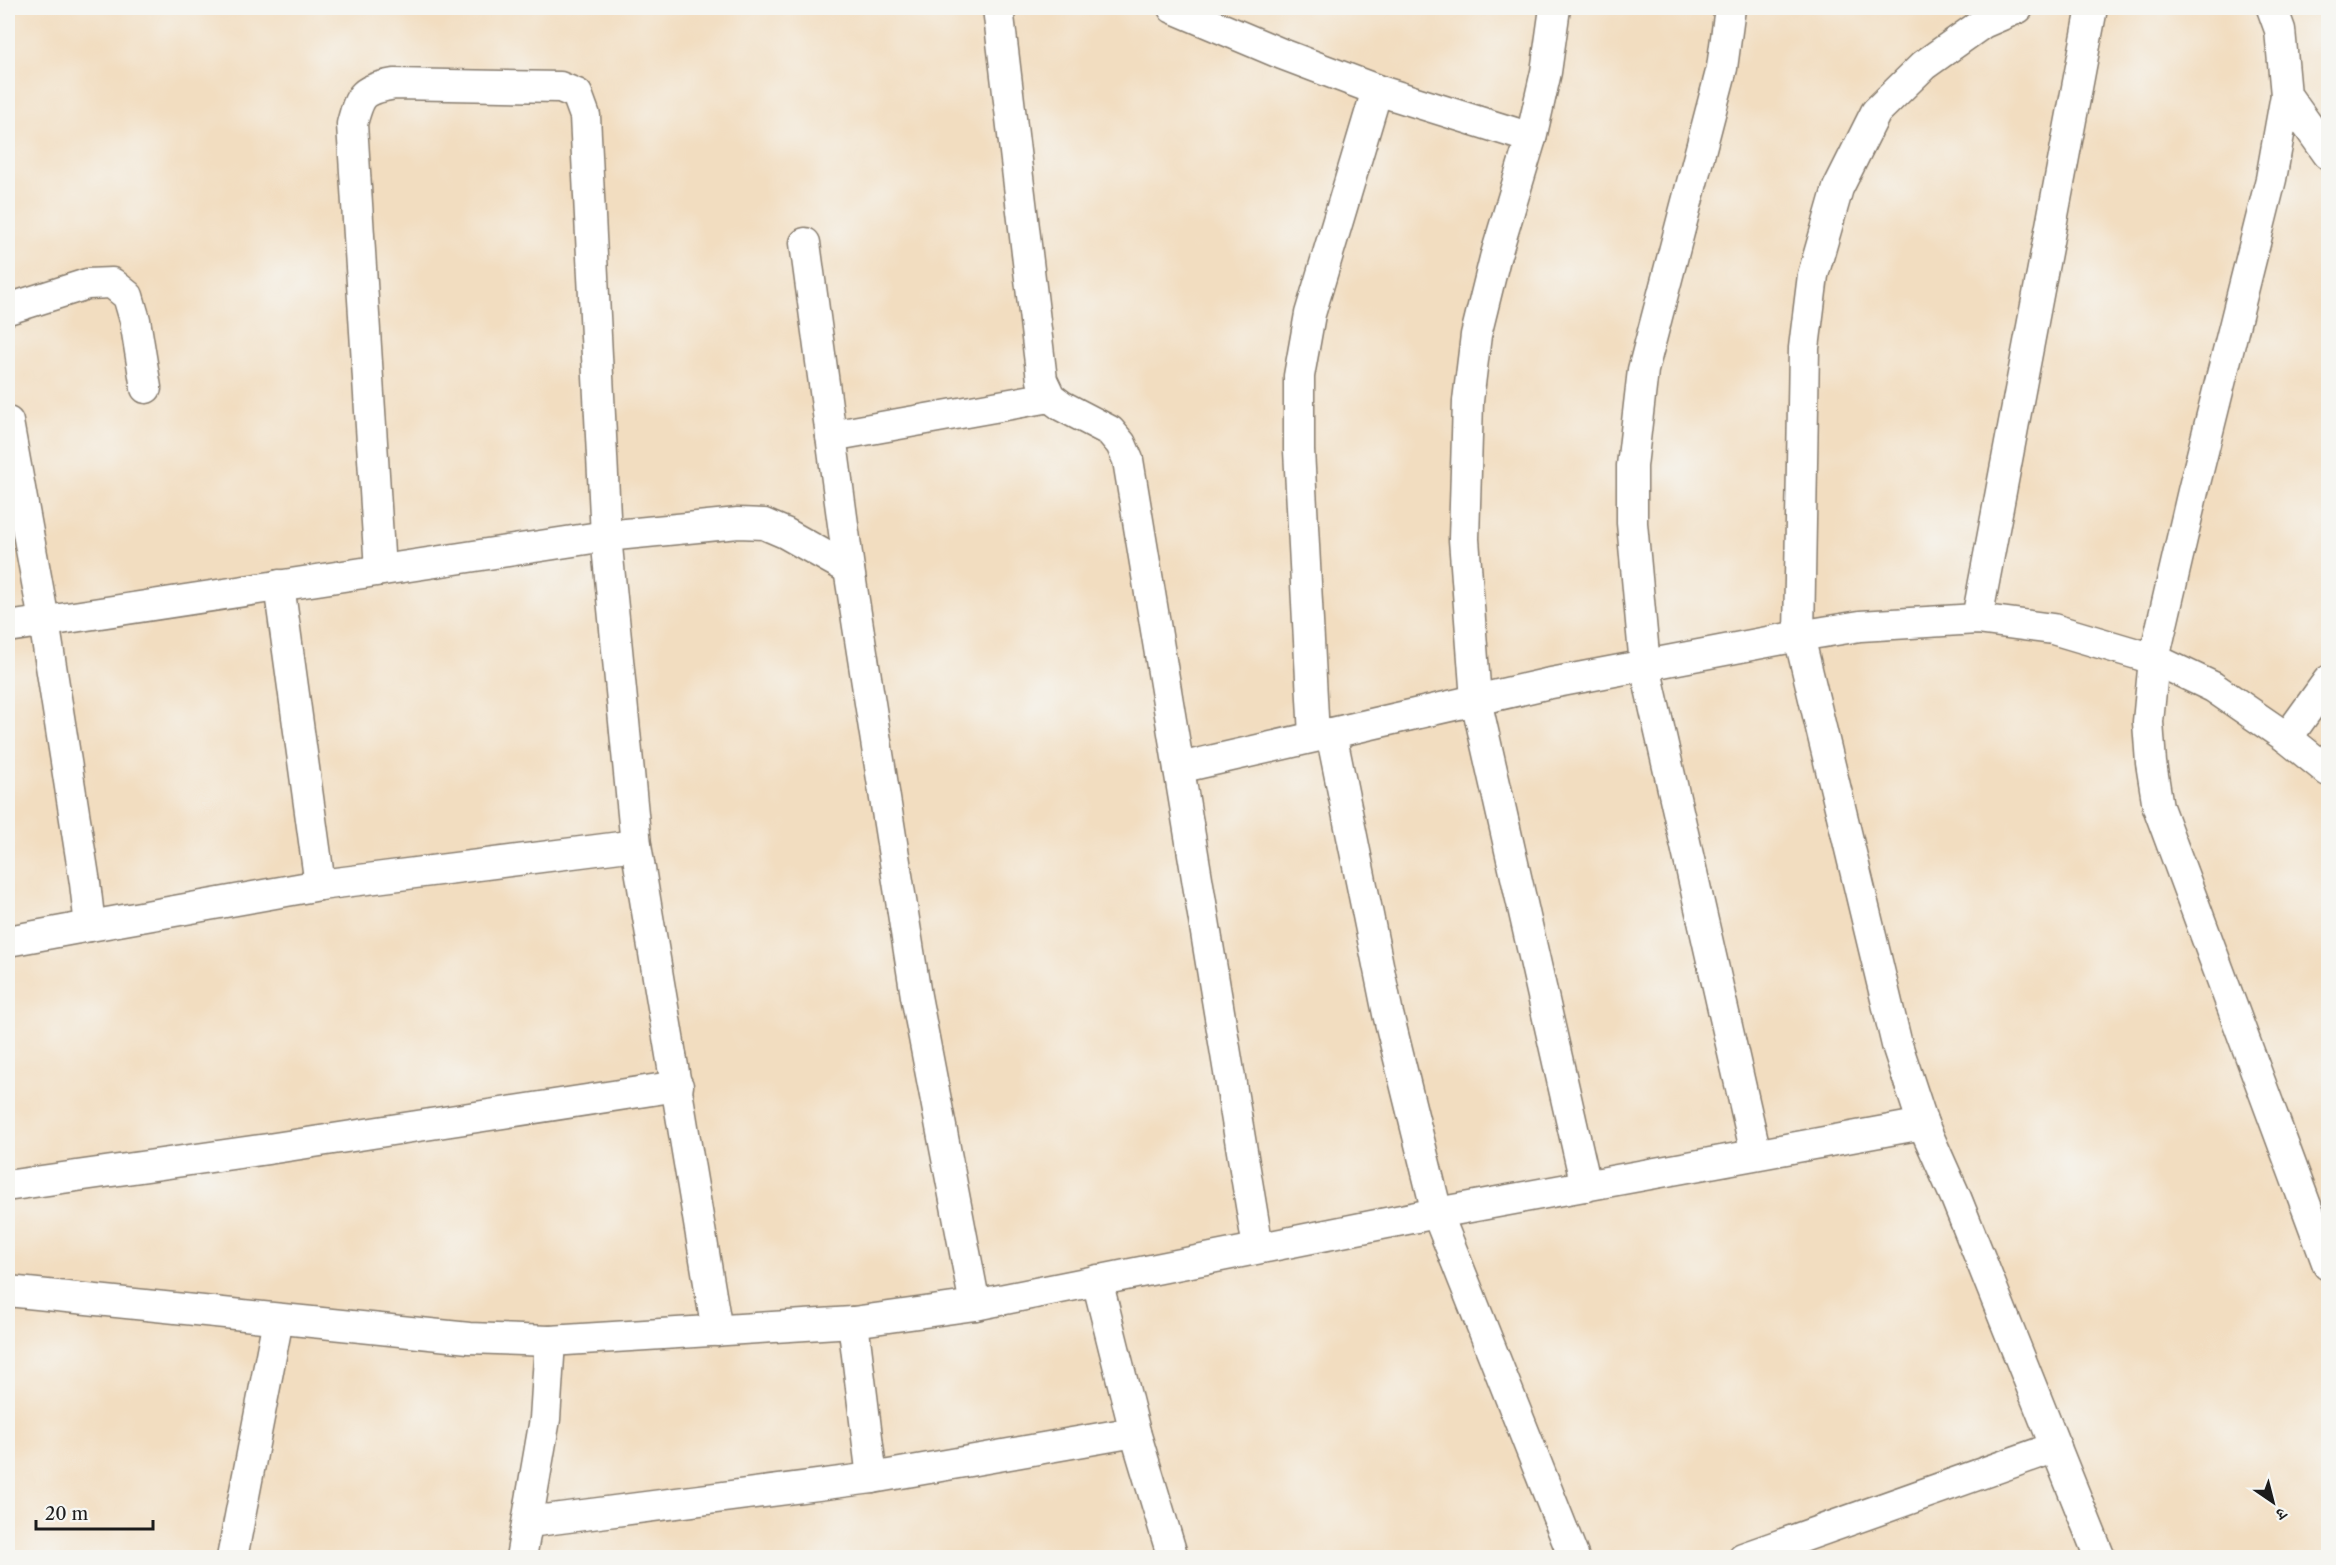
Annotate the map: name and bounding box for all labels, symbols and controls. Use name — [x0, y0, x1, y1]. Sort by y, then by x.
north arrow — [2243, 1472, 2303, 1532]
scale bar — [36, 1493, 153, 1531]
text: 20 m — [45, 1503, 89, 1525]
text: उ — [2271, 1503, 2291, 1526]

